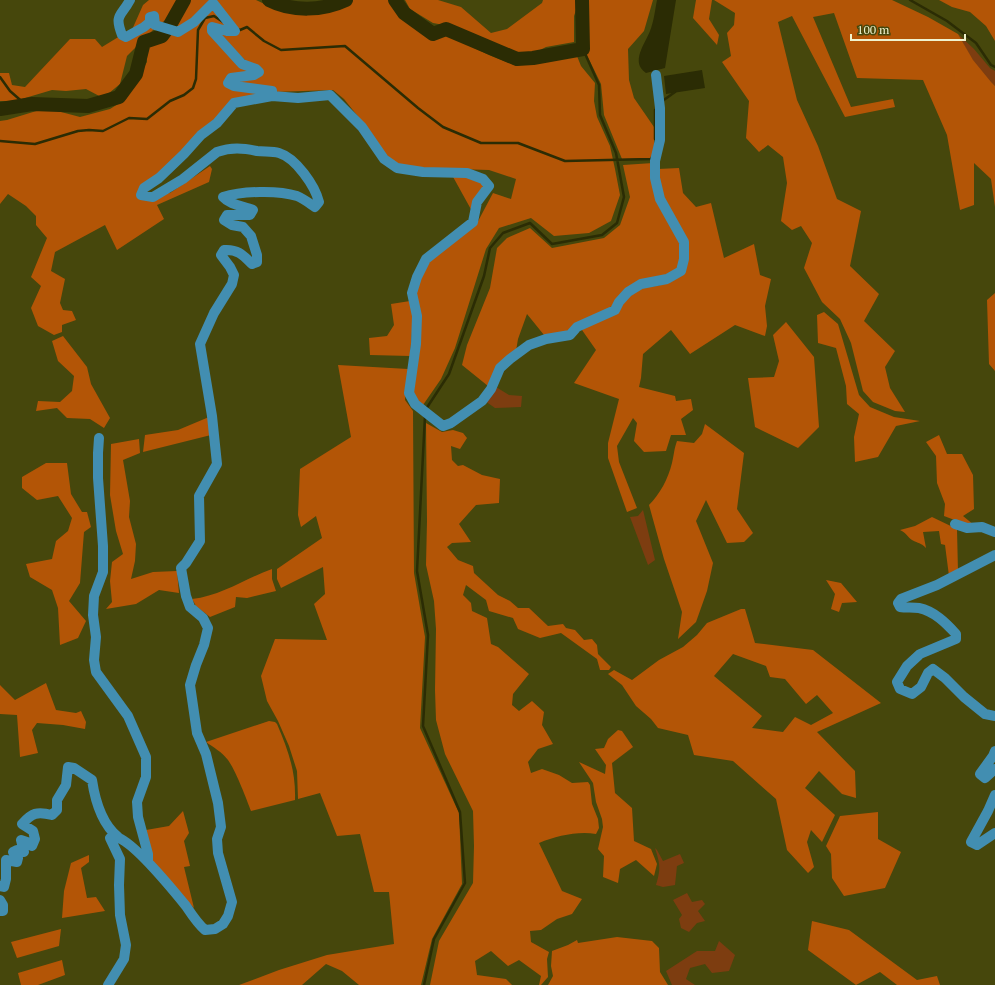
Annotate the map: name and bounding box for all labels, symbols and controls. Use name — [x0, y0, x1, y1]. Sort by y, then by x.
scale bar — [851, 16, 965, 42]
text: 100 m — [857, 22, 890, 37]

